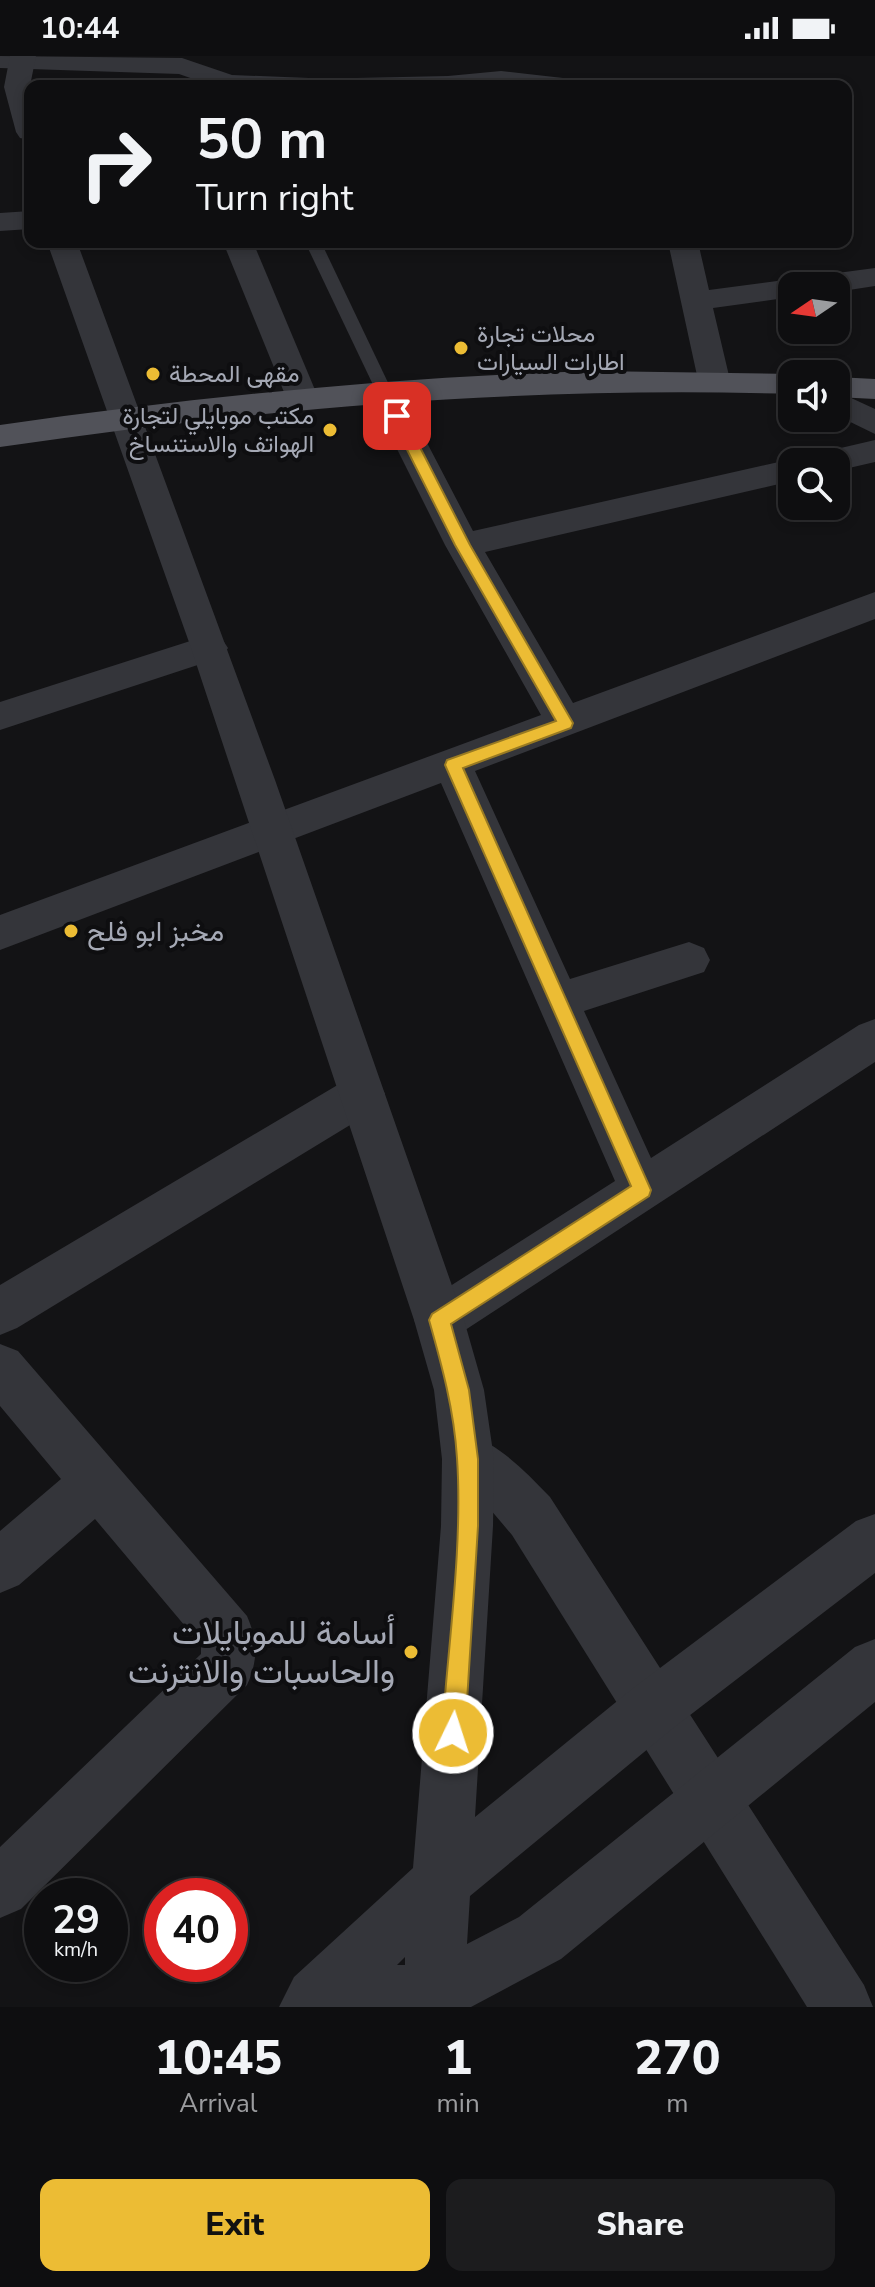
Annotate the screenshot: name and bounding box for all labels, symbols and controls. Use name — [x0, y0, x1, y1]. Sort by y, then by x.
text: 10:44 — [40, 8, 119, 49]
text: 50 m — [196, 101, 327, 178]
icon: right — [64, 112, 168, 216]
text: Turn right — [196, 174, 353, 223]
north arrow — [778, 272, 850, 344]
map controls — [778, 272, 850, 520]
place label: محلات تجارة اطارات السيارات — [477, 318, 625, 378]
marker: محلات تجارة اطارات السيارات — [452, 339, 470, 357]
place label: مقهى المحطة — [169, 358, 300, 390]
button: sound — [778, 360, 850, 432]
marker: مقهى المحطة — [144, 365, 162, 383]
pin — [363, 382, 431, 450]
icon: arrive — [375, 394, 419, 438]
place label: مكتب موبايلي لتجارة الهواتف والاستنساخ — [123, 400, 314, 460]
marker: مكتب موبايلي لتجارة الهواتف والاستنساخ — [321, 421, 339, 439]
button: search — [778, 448, 850, 520]
place label: مخبز ابو فلح — [87, 913, 224, 951]
marker: مخبز ابو فلح — [62, 922, 80, 940]
place label: أسامة للموبايلات والحاسبات والانترنت — [128, 1610, 395, 1695]
marker: أسامة للموبايلات والحاسبات والانترنت — [402, 1643, 420, 1661]
position arrow — [411, 1691, 495, 1775]
speed limit sign: 40 — [144, 1878, 248, 1982]
text: 29 — [52, 1893, 100, 1947]
text: km/h — [54, 1936, 98, 1963]
text: 10:45 — [154, 2025, 282, 2091]
text: 1 — [444, 2025, 473, 2091]
text: 270 — [634, 2025, 721, 2091]
text: Arrival — [179, 2086, 257, 2121]
text: min — [437, 2086, 480, 2121]
text: m — [666, 2086, 688, 2121]
button: Exit — [40, 2179, 430, 2271]
button: Share — [446, 2179, 835, 2271]

